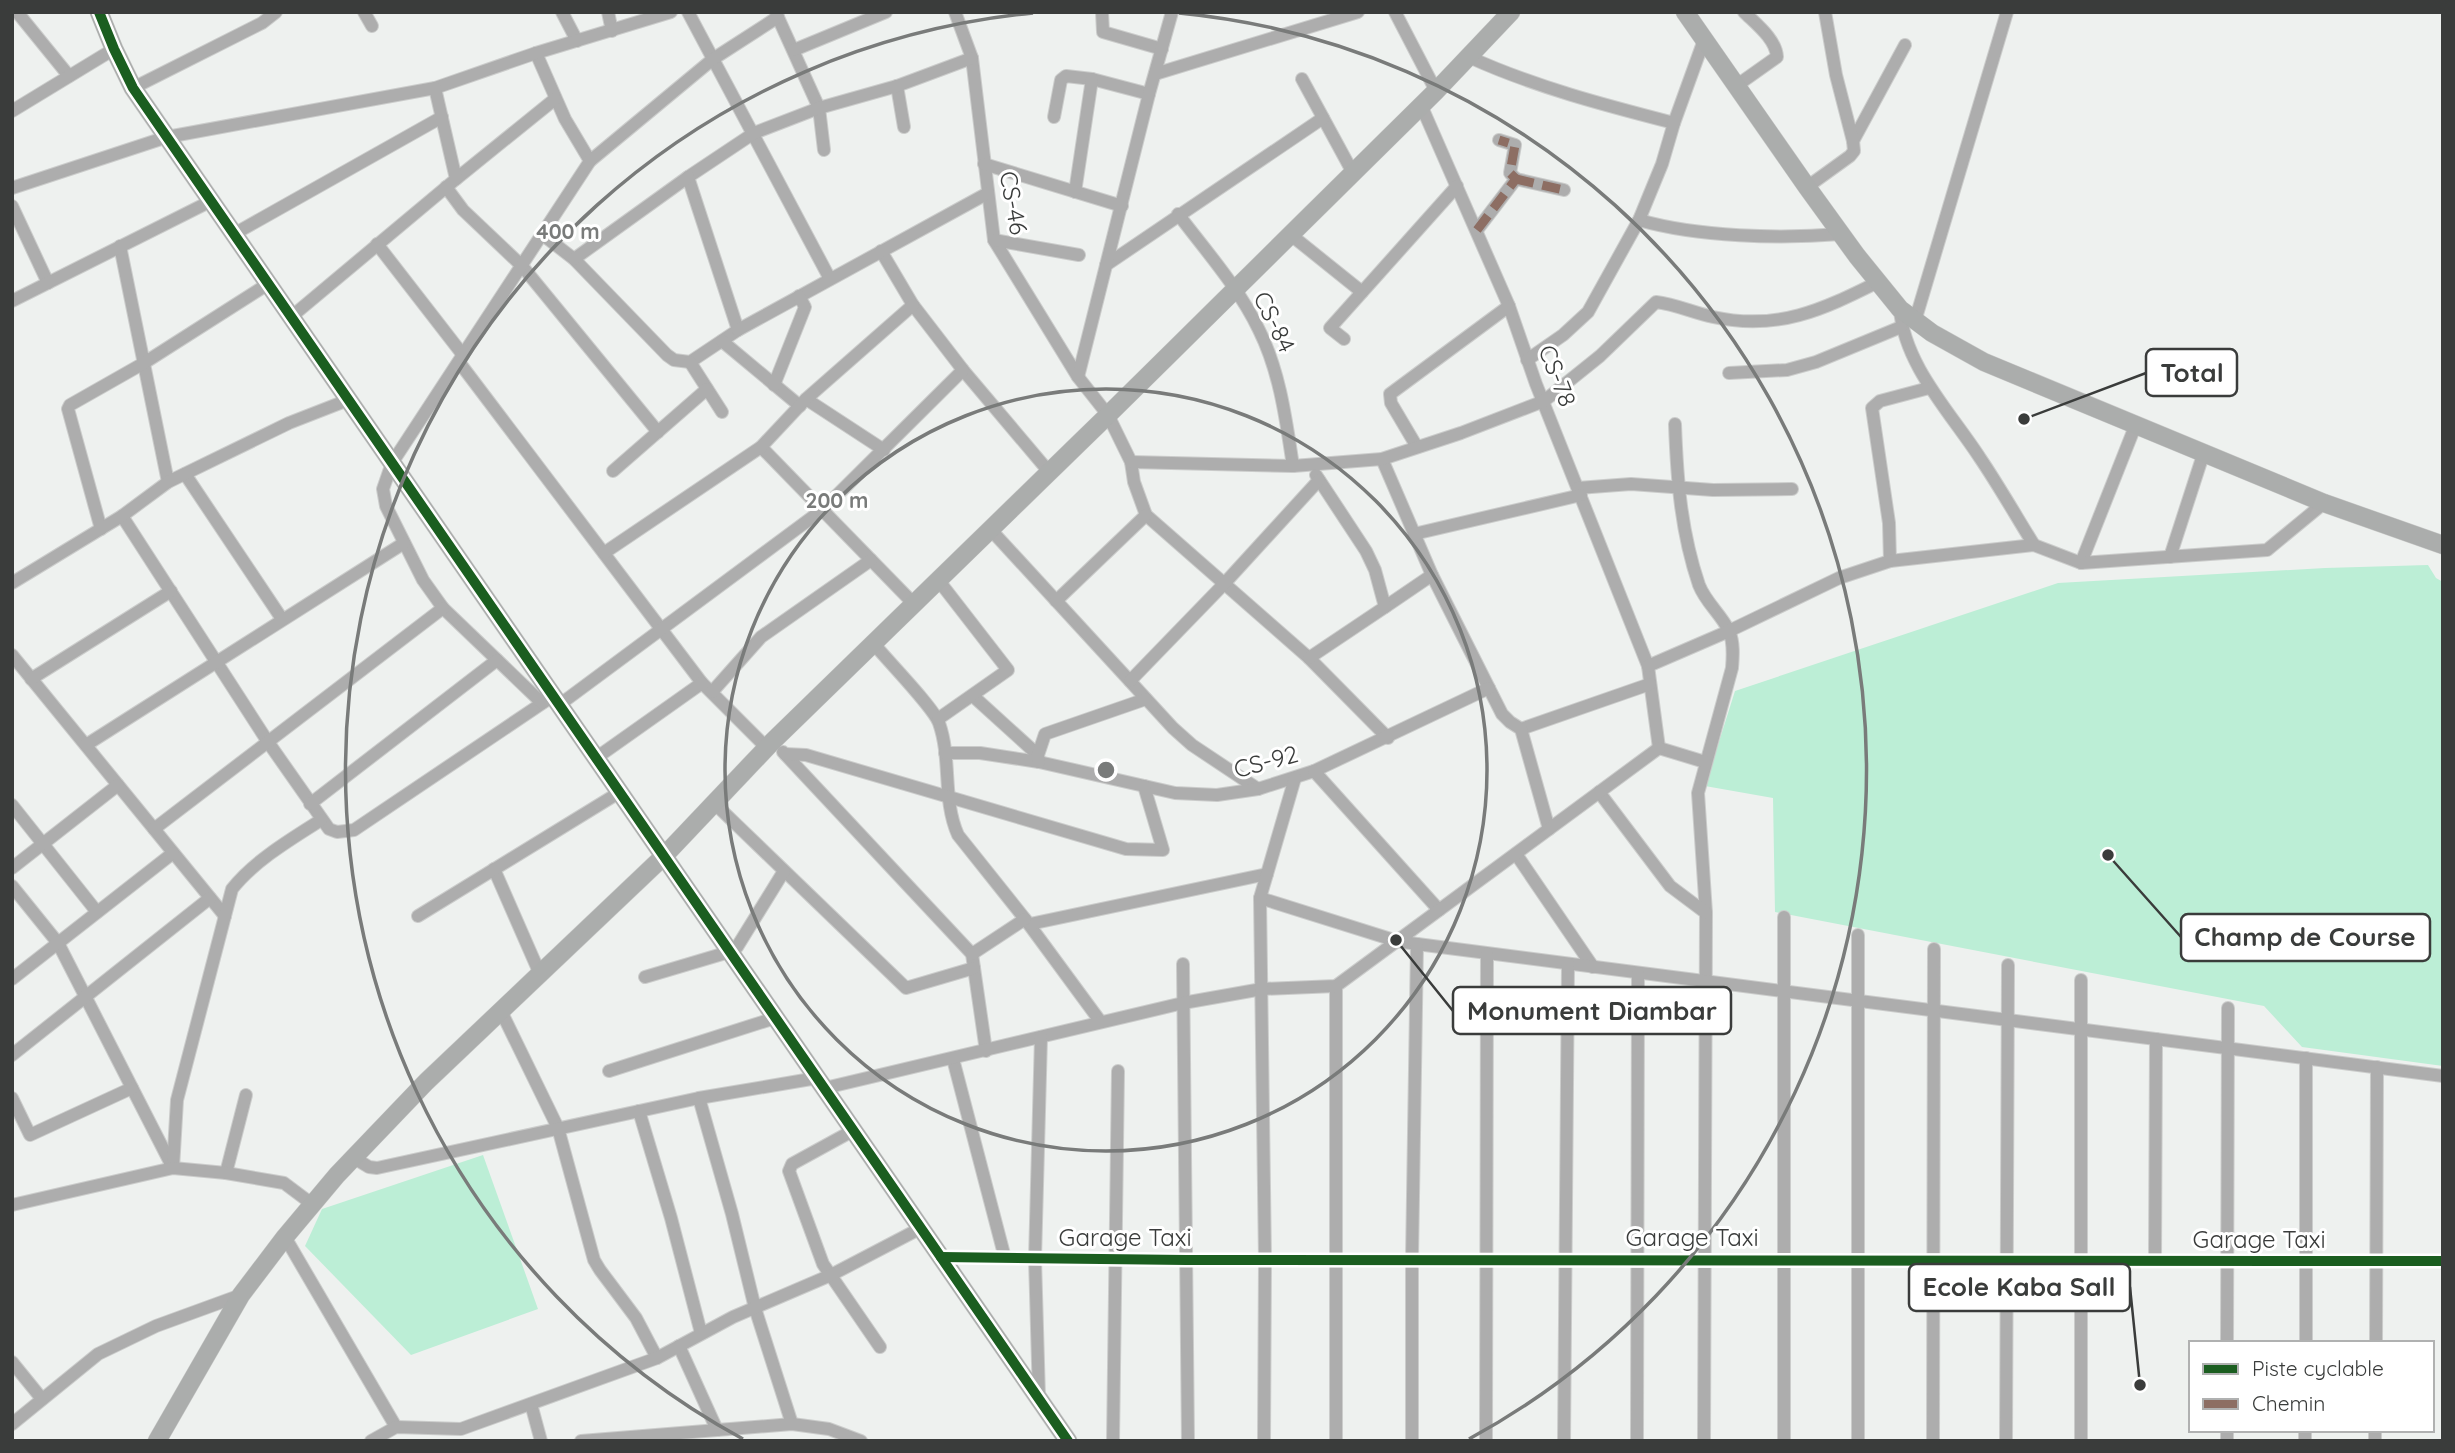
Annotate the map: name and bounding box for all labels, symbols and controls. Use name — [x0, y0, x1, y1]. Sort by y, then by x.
street label: CS-46 — [994, 169, 1034, 237]
text: 400 m — [536, 218, 600, 244]
street label: CS-84 — [1247, 286, 1302, 357]
street label: CS-78 — [1532, 340, 1583, 411]
callout: Total — [2146, 349, 2237, 396]
text: Total — [2160, 356, 2224, 389]
text: 200 m — [806, 487, 868, 513]
street label: CS-92 — [1230, 738, 1301, 784]
centre of rings — [1094, 758, 1118, 782]
callout: Champ de Course — [2181, 914, 2430, 961]
text: Champ de Course — [2194, 920, 2416, 953]
callout: Monument Diambar — [1453, 987, 1731, 1034]
text: Monument Diambar — [1467, 994, 1717, 1027]
street label: Garage Taxi — [1058, 1222, 1192, 1252]
street label: Garage Taxi — [1625, 1222, 1759, 1252]
street label: Garage Taxi — [2192, 1224, 2326, 1254]
callout: Ecole Kaba Sall — [1909, 1264, 2130, 1311]
text: Ecole Kaba Sall — [1922, 1270, 2116, 1303]
legend — [2189, 1341, 2434, 1432]
text: Piste cyclable — [2252, 1355, 2384, 1381]
text: Chemin — [2252, 1390, 2325, 1416]

